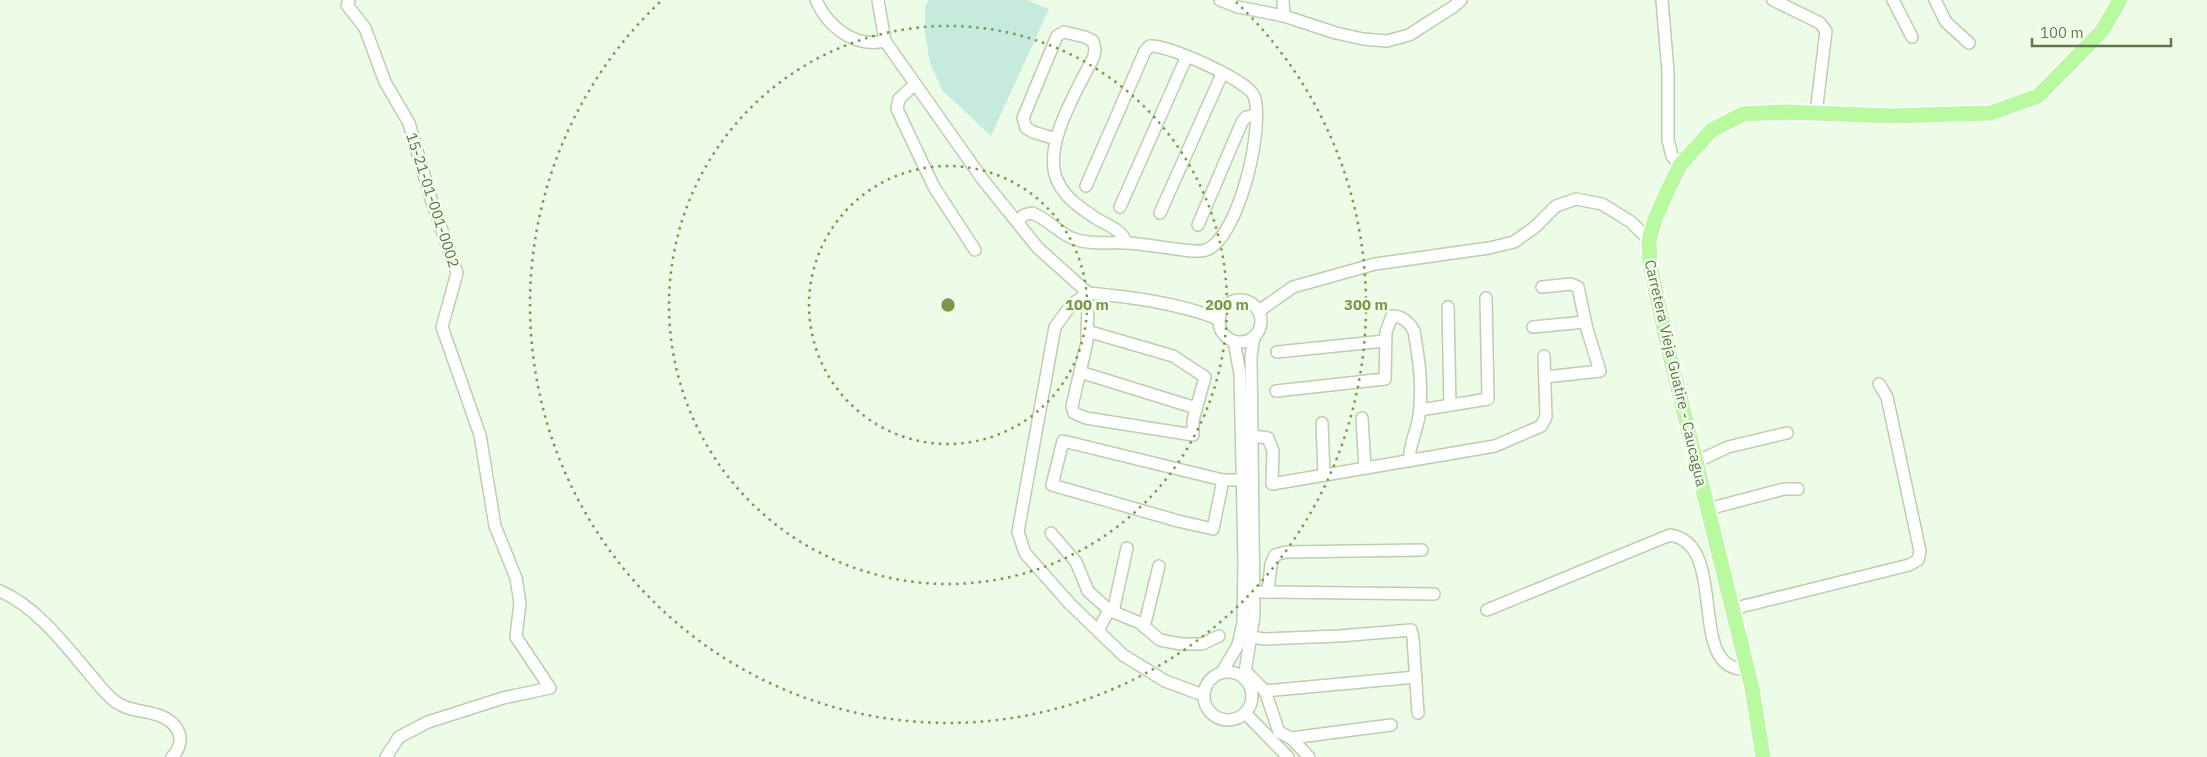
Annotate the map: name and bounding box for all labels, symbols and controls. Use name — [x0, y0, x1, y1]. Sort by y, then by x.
scale bar — [2032, 15, 2171, 47]
text: 100 m — [2040, 23, 2084, 42]
street label: 15-21-01-001-0002 — [402, 130, 464, 270]
street label: Carretera Vieja Guatire - Caucagua — [1641, 258, 1711, 488]
text: 100 m — [1065, 295, 1109, 314]
text: 200 m — [1205, 295, 1249, 314]
text: 300 m — [1344, 295, 1388, 314]
centre of rings — [939, 296, 957, 314]

